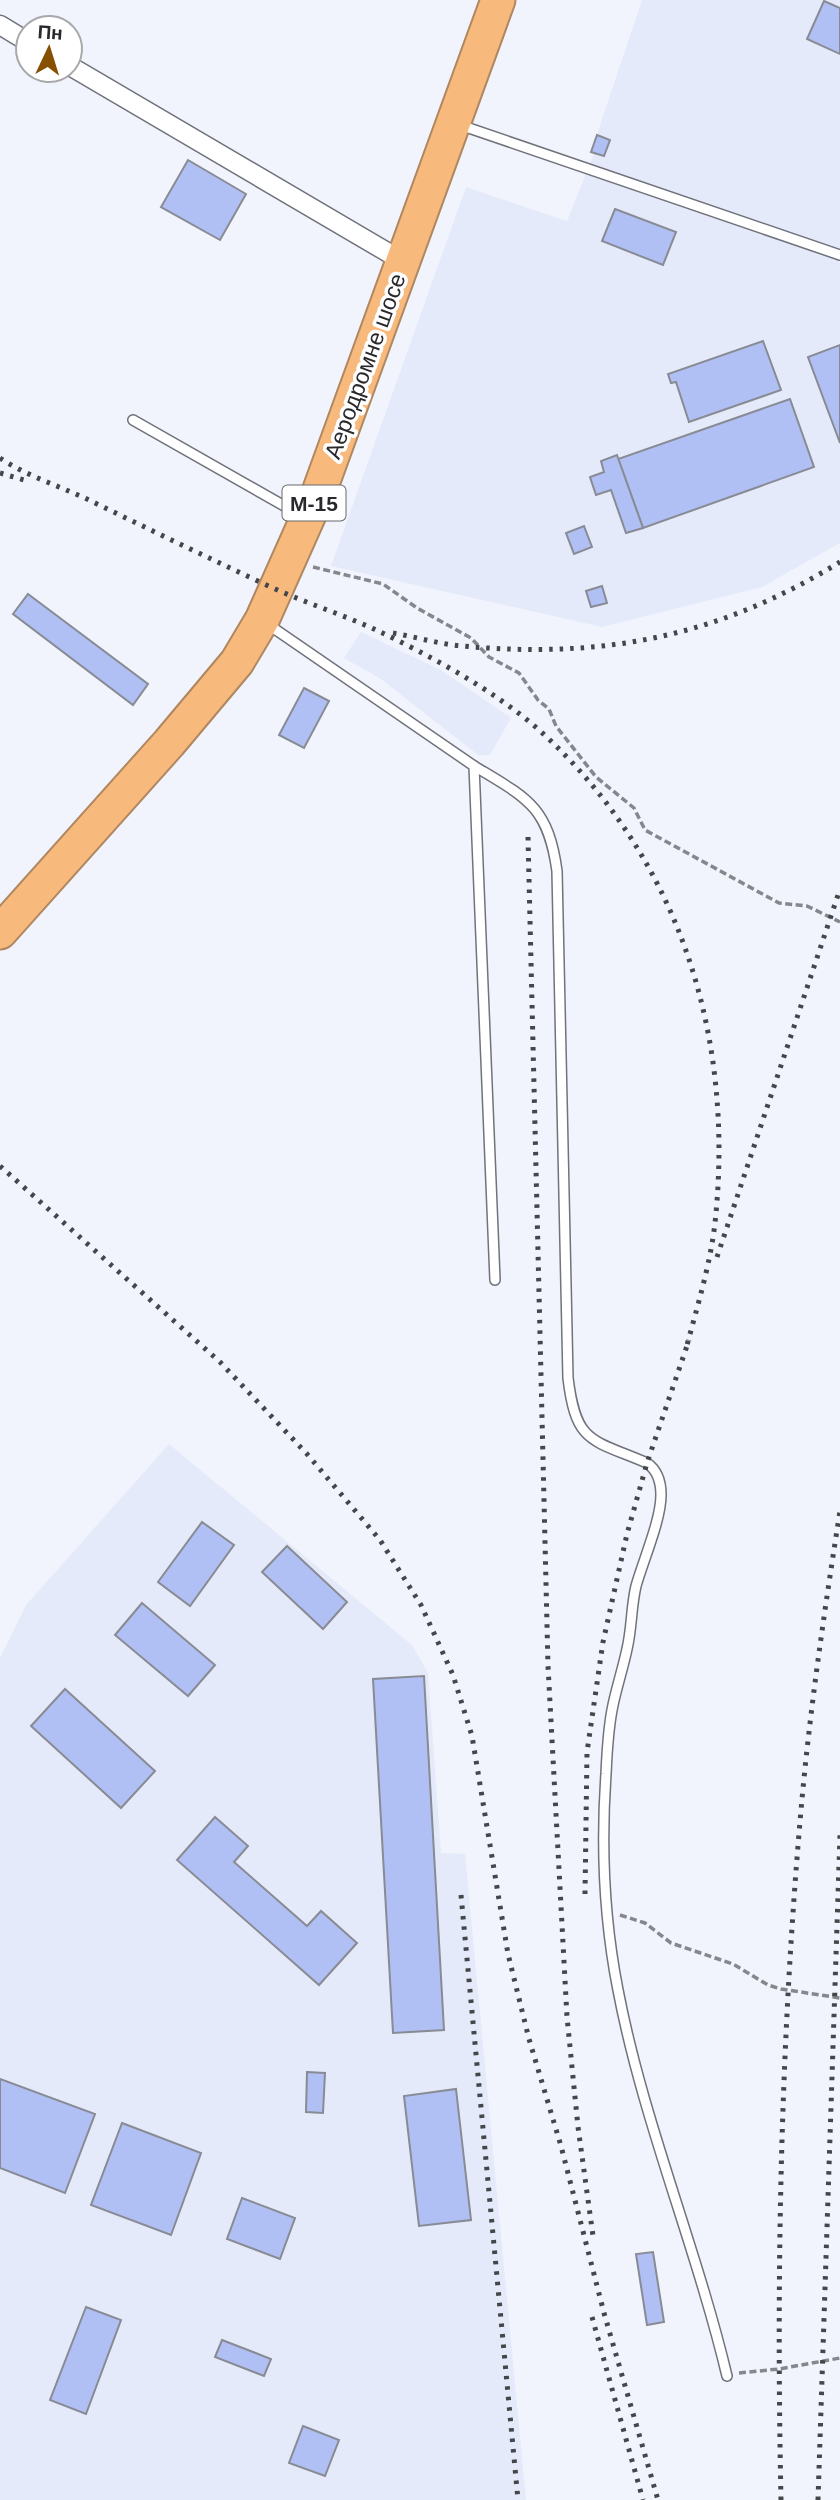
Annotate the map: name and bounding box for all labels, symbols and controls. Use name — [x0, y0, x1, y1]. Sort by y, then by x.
north arrow — [14, 14, 84, 84]
text: Пн — [37, 21, 63, 44]
street label: Аеродромне шосе — [319, 270, 411, 462]
road number: М-15 — [282, 486, 346, 520]

